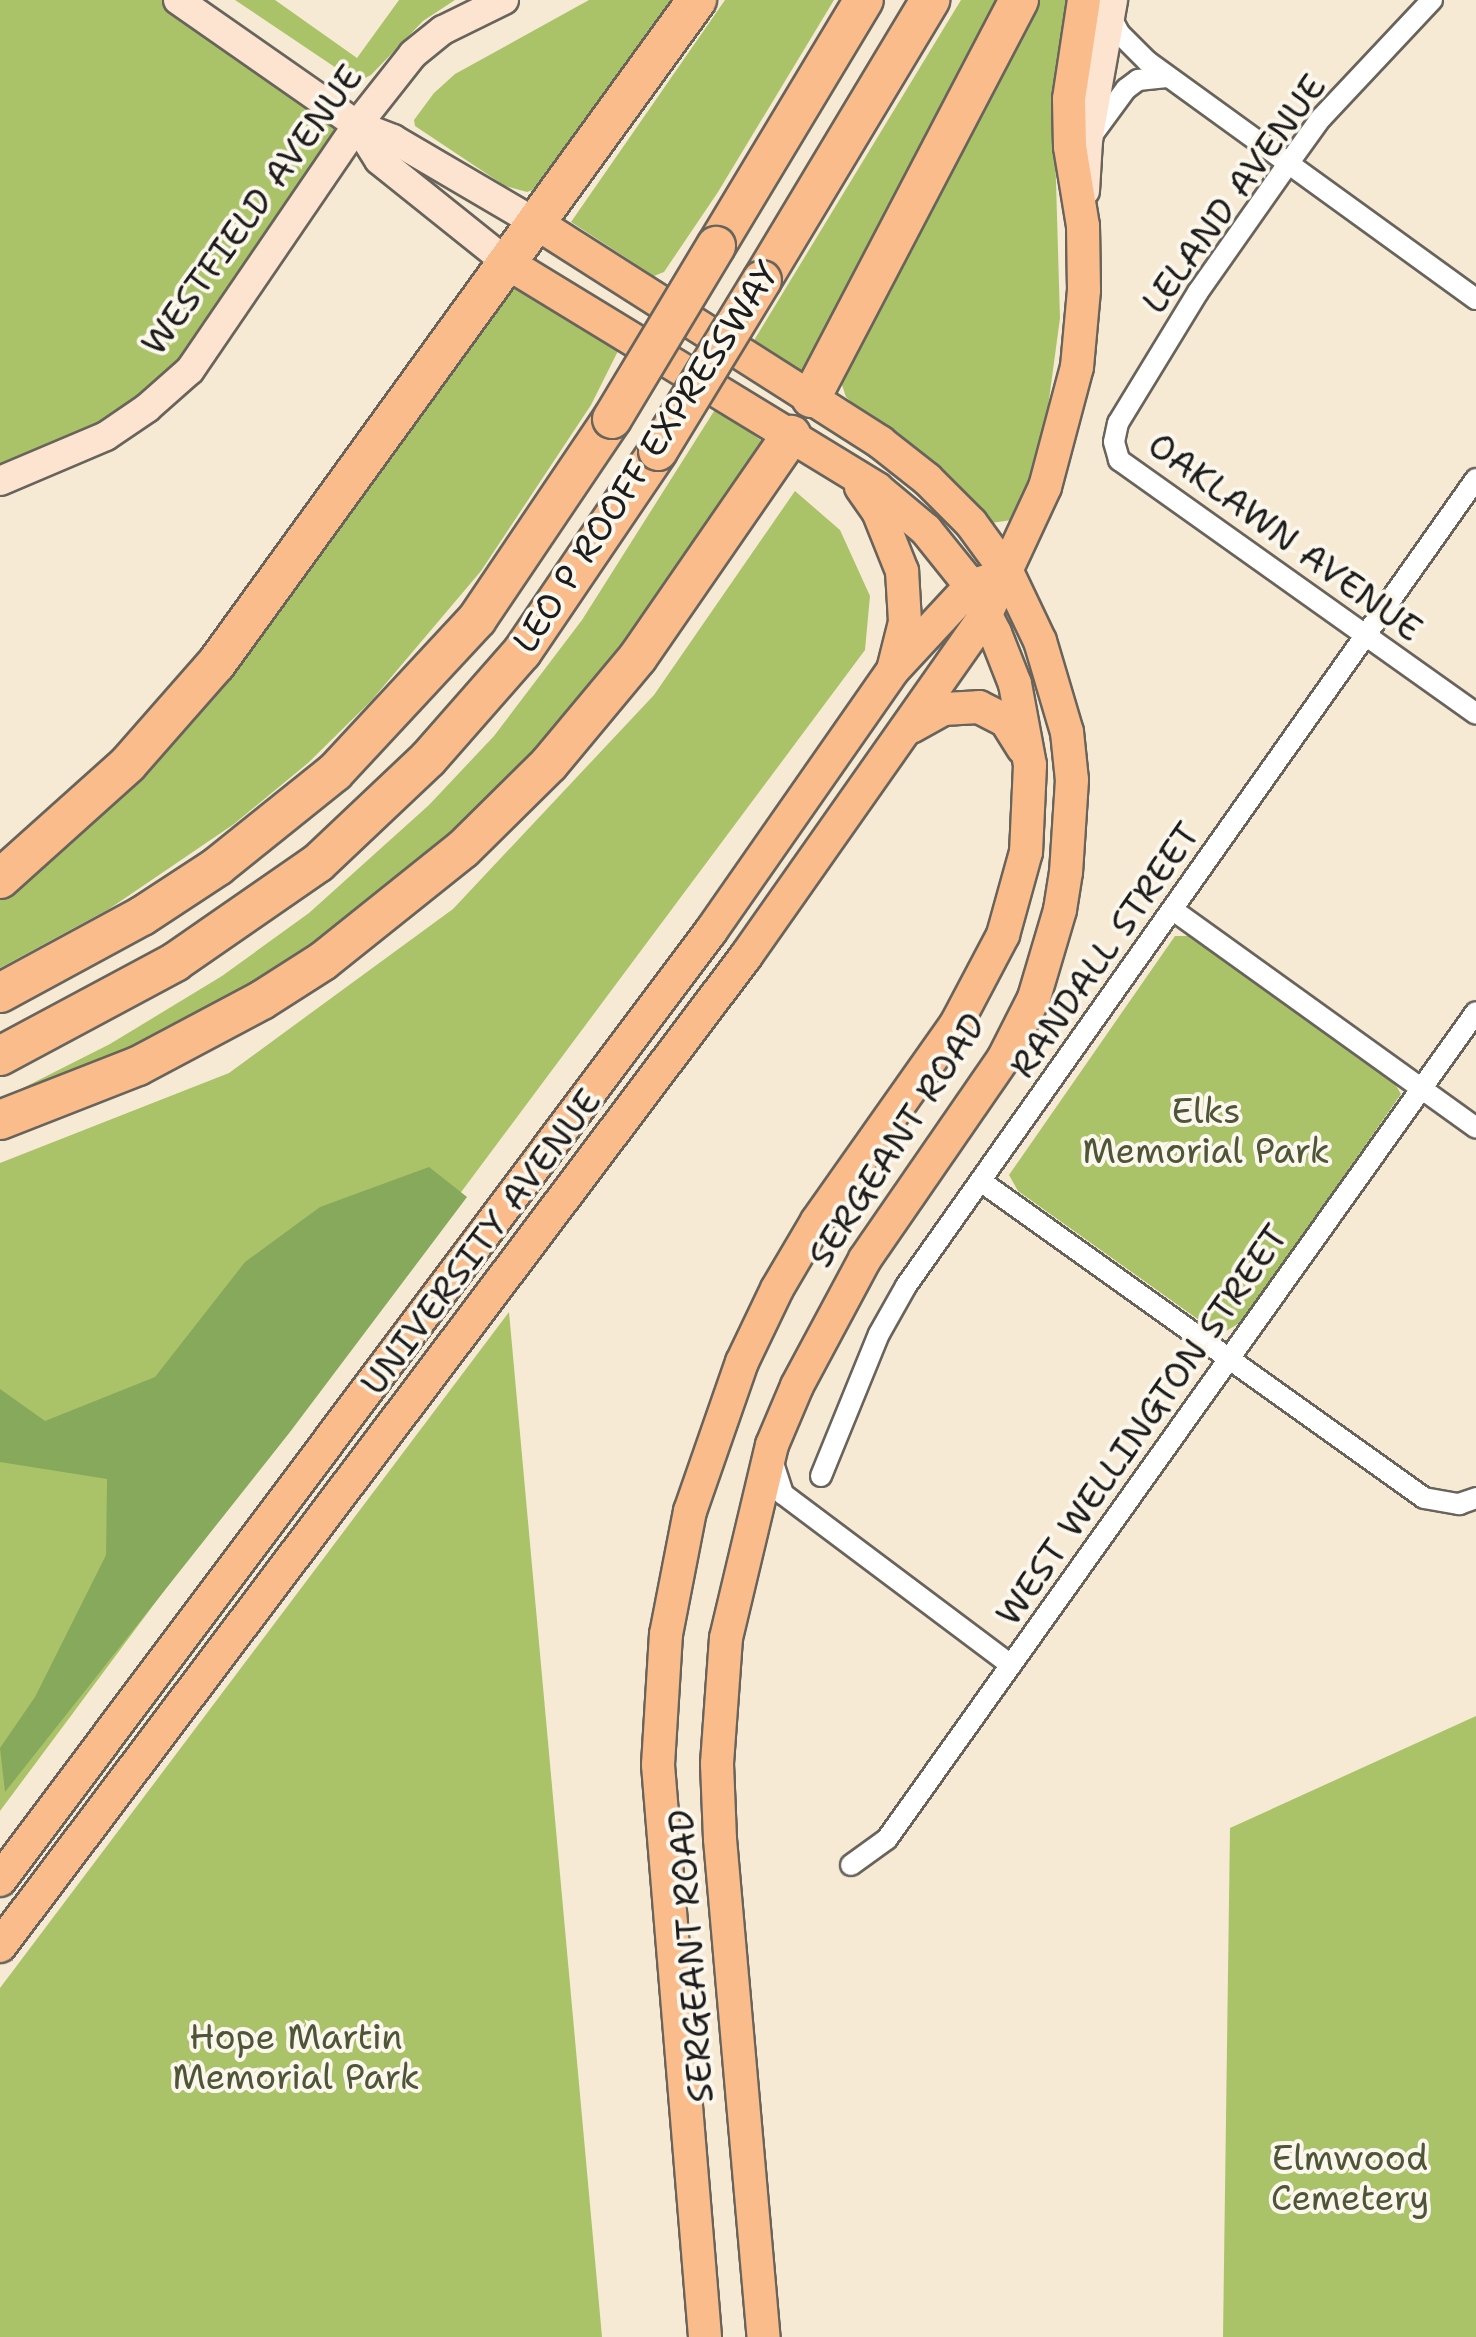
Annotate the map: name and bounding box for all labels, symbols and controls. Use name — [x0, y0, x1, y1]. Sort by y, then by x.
street label: WESTFIELD AVENUE — [133, 57, 371, 363]
street label: LELAND AVENUE — [1133, 66, 1335, 322]
street label: LEO P ROOFF EXPRESSWAY — [504, 253, 788, 661]
street label: OAKLAWN AVENUE — [1140, 424, 1430, 650]
street label: RANDALL STREET — [1001, 814, 1209, 1086]
street label: SERGEANT ROAD — [799, 1005, 995, 1275]
street label: UNIVERSITY AVENUE — [352, 1081, 610, 1403]
park label: Elks Memorial Park — [1082, 1090, 1330, 1172]
street label: WEST WELLINGTON STREET — [987, 1216, 1297, 1634]
street label: SERGEANT ROAD — [660, 1808, 722, 2104]
park label: Hope Martin Memorial Park — [172, 2016, 420, 2098]
park label: Elmwood Cemetery — [1271, 2137, 1429, 2219]

